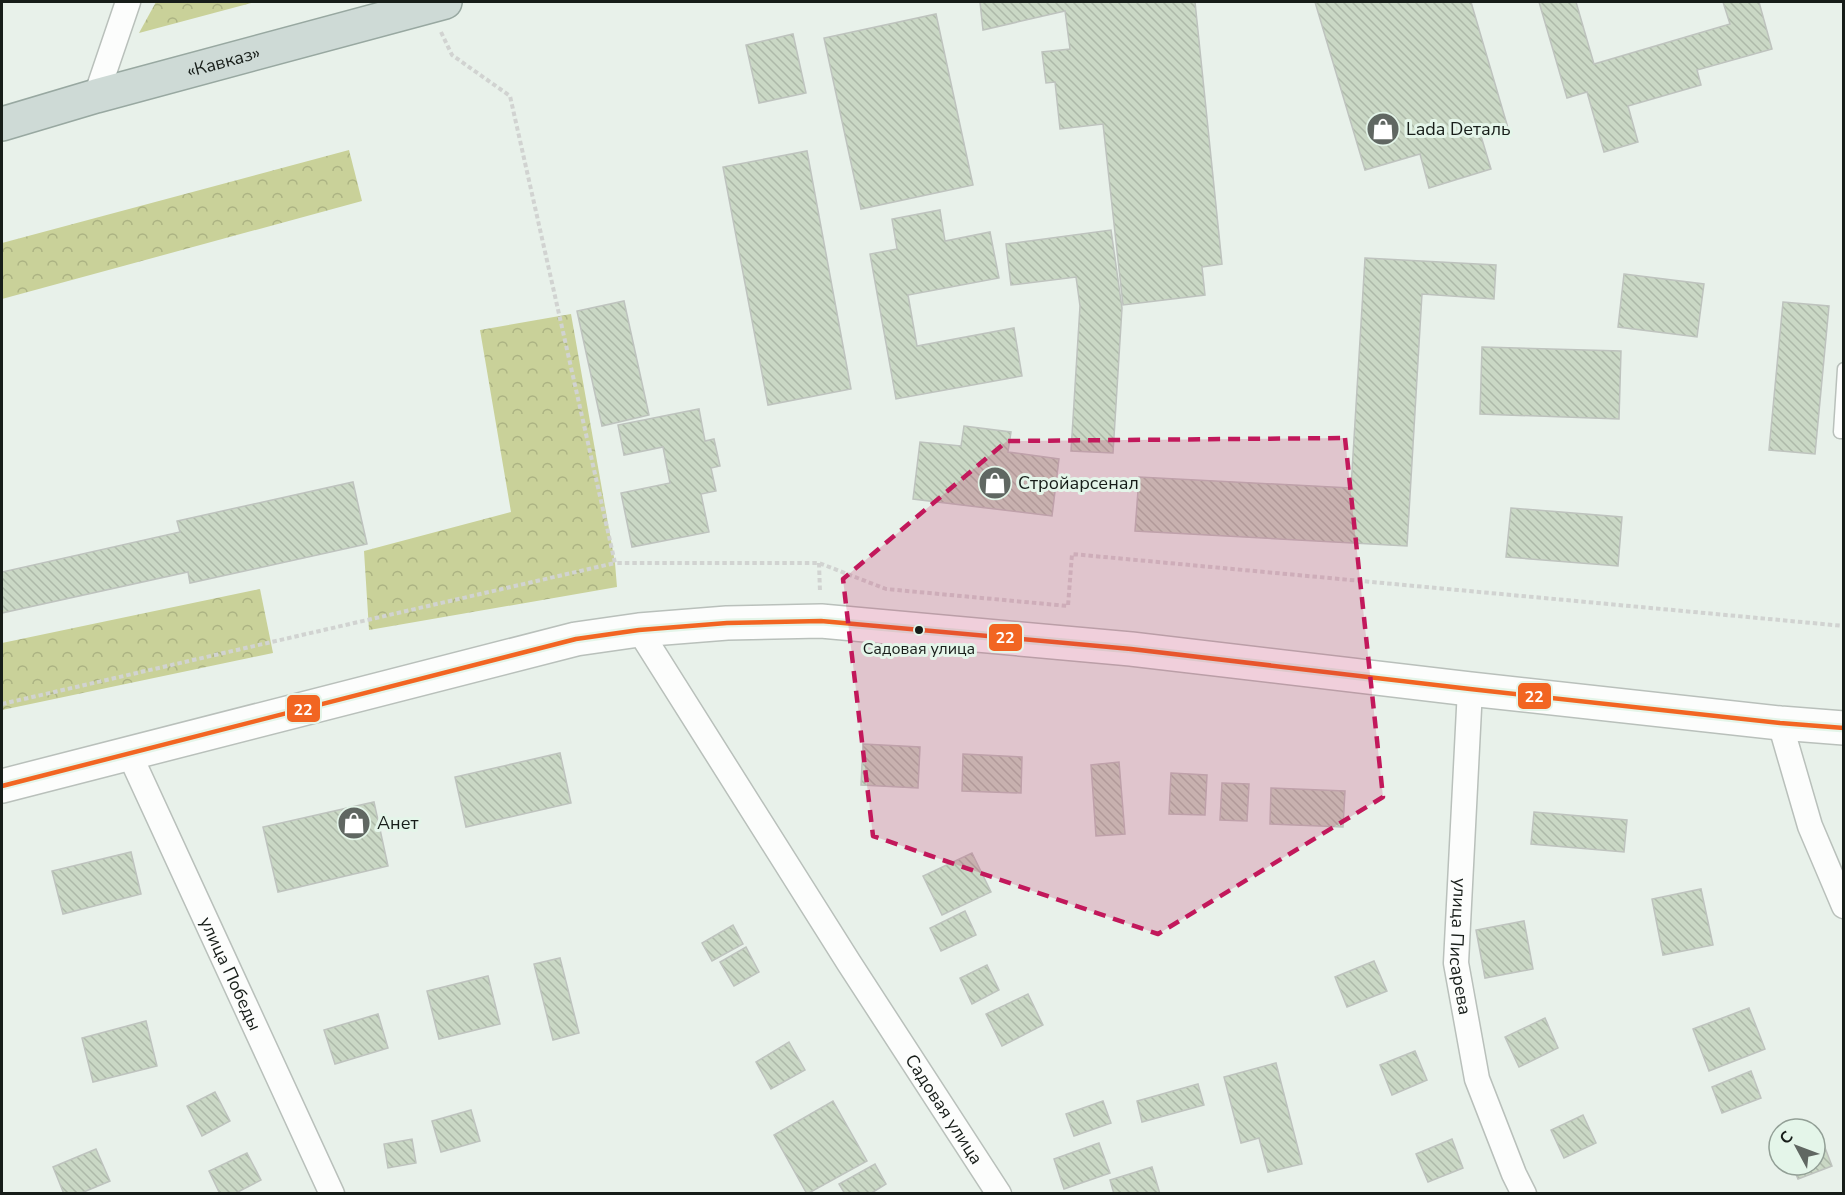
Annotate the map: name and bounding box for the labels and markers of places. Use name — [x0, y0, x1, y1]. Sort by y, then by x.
shop icon: Lada Dеталь — [1365, 111, 1401, 147]
place label: Lada Dеталь — [1406, 117, 1511, 141]
shop icon: Стройарсенал — [977, 465, 1013, 501]
place label: Стройарсенал — [1018, 471, 1139, 495]
marker: Садовая улица — [913, 624, 925, 636]
place label: Садовая улица — [863, 638, 975, 660]
shop icon: Анет — [336, 805, 372, 841]
place label: Анет — [377, 811, 418, 835]

